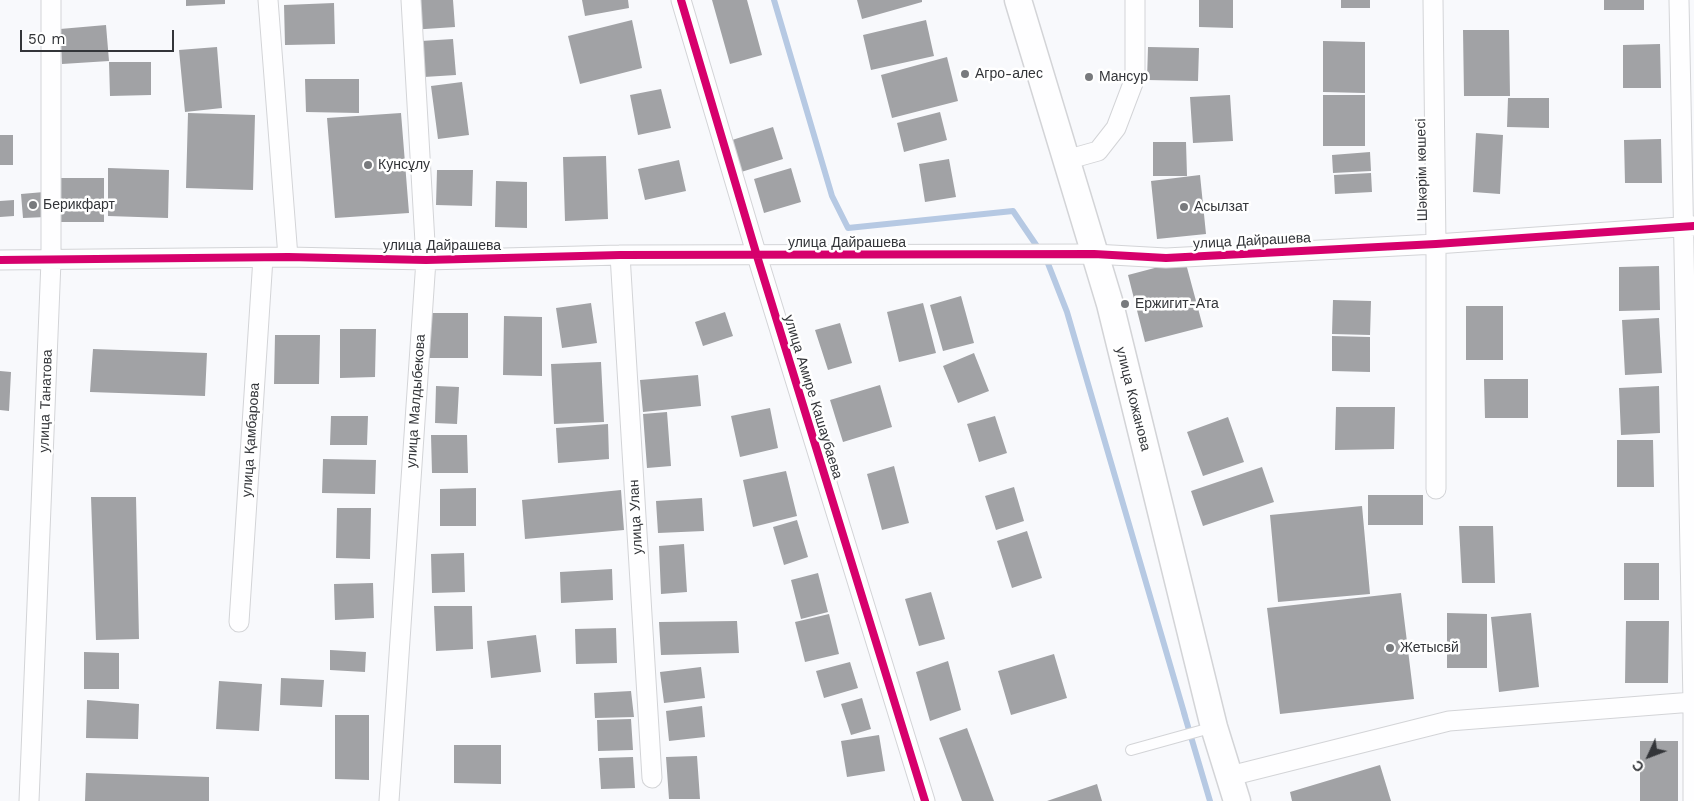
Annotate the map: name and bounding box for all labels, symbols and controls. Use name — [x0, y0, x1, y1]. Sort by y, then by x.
scale bar — [22, 20, 176, 52]
text: 50 m — [28, 30, 65, 48]
place label: Агро-алес — [975, 66, 1043, 82]
marker: Агро-алес — [959, 68, 971, 80]
place label: Мансур — [1099, 69, 1148, 85]
marker: Мансур — [1083, 71, 1095, 83]
street label: Шәкәрім көшесі — [1413, 118, 1431, 222]
place label: Кунсұлу — [378, 157, 430, 173]
marker: Кунсұлу — [362, 159, 374, 171]
place label: Берикфарт — [43, 197, 115, 213]
marker: Берикфарт — [27, 199, 39, 211]
place label: Асылзат — [1194, 199, 1249, 215]
marker: Асылзат — [1178, 201, 1190, 213]
street label: улица Дайрашева — [1193, 230, 1311, 252]
street label: улица Дайрашева — [788, 235, 906, 251]
street label: улица Дайрашева — [383, 238, 501, 254]
place label: Ержигит-Ата — [1135, 296, 1219, 312]
marker: Ержигит-Ата — [1119, 298, 1131, 310]
street label: улица Амире Кашаубаева — [780, 313, 846, 481]
street label: улица Малдыбекова — [403, 334, 429, 468]
street label: улица Кожанова — [1112, 345, 1154, 453]
street label: улица Танатова — [36, 349, 56, 453]
street label: улица Қамбарова — [239, 382, 263, 498]
street label: улица Улан — [626, 479, 646, 555]
place label: Жетысвй — [1400, 640, 1459, 656]
marker: Жетысвй — [1384, 642, 1396, 654]
north arrow — [1624, 731, 1674, 781]
text: С — [1629, 757, 1647, 775]

